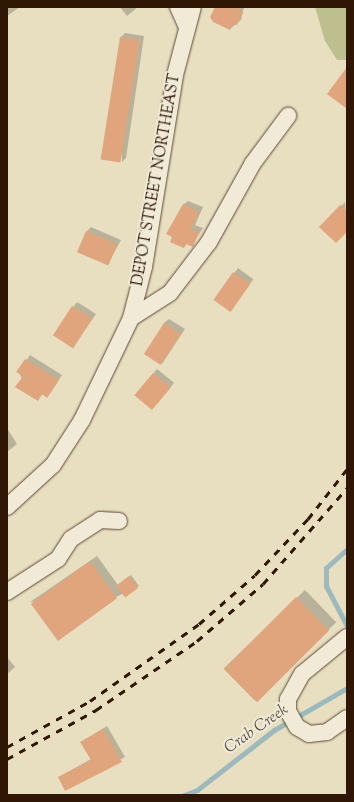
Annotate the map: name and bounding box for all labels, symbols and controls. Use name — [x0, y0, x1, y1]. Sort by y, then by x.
street label: DEPOT STREET NORTHEAST — [129, 72, 185, 288]
water label: Crab Creek — [222, 701, 292, 759]

